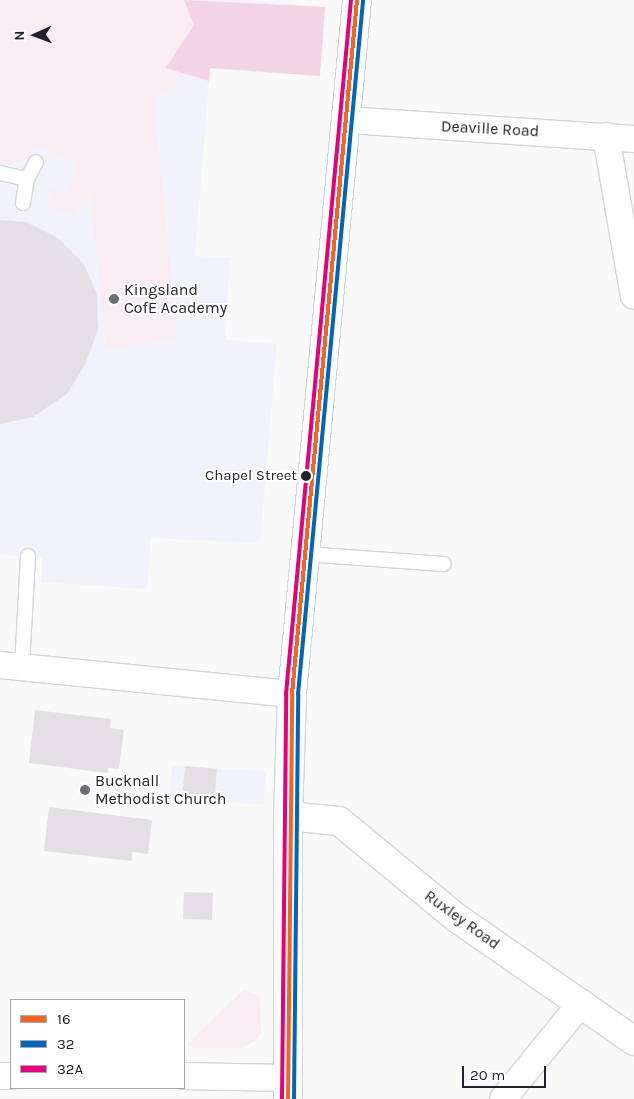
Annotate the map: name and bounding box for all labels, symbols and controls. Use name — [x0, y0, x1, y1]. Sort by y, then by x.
north arrow — [10, 10, 60, 60]
text: N — [11, 30, 28, 41]
street label: Deaville Road — [440, 117, 540, 141]
place label: Kingsland CofE Academy — [124, 280, 227, 318]
marker: Kingsland CofE Academy — [108, 293, 120, 305]
place label: Chapel Street — [205, 467, 297, 485]
marker: Chapel Street — [301, 471, 311, 481]
place label: Bucknall Methodist Church — [95, 771, 227, 809]
marker: Bucknall Methodist Church — [79, 784, 91, 796]
street label: Ruxley Road — [421, 886, 503, 954]
legend — [10, 999, 185, 1089]
text: 16 — [57, 1010, 71, 1028]
text: 32 — [57, 1035, 75, 1053]
scale bar — [464, 1056, 548, 1088]
text: 32A — [57, 1060, 83, 1078]
text: 20 m — [470, 1066, 505, 1084]

